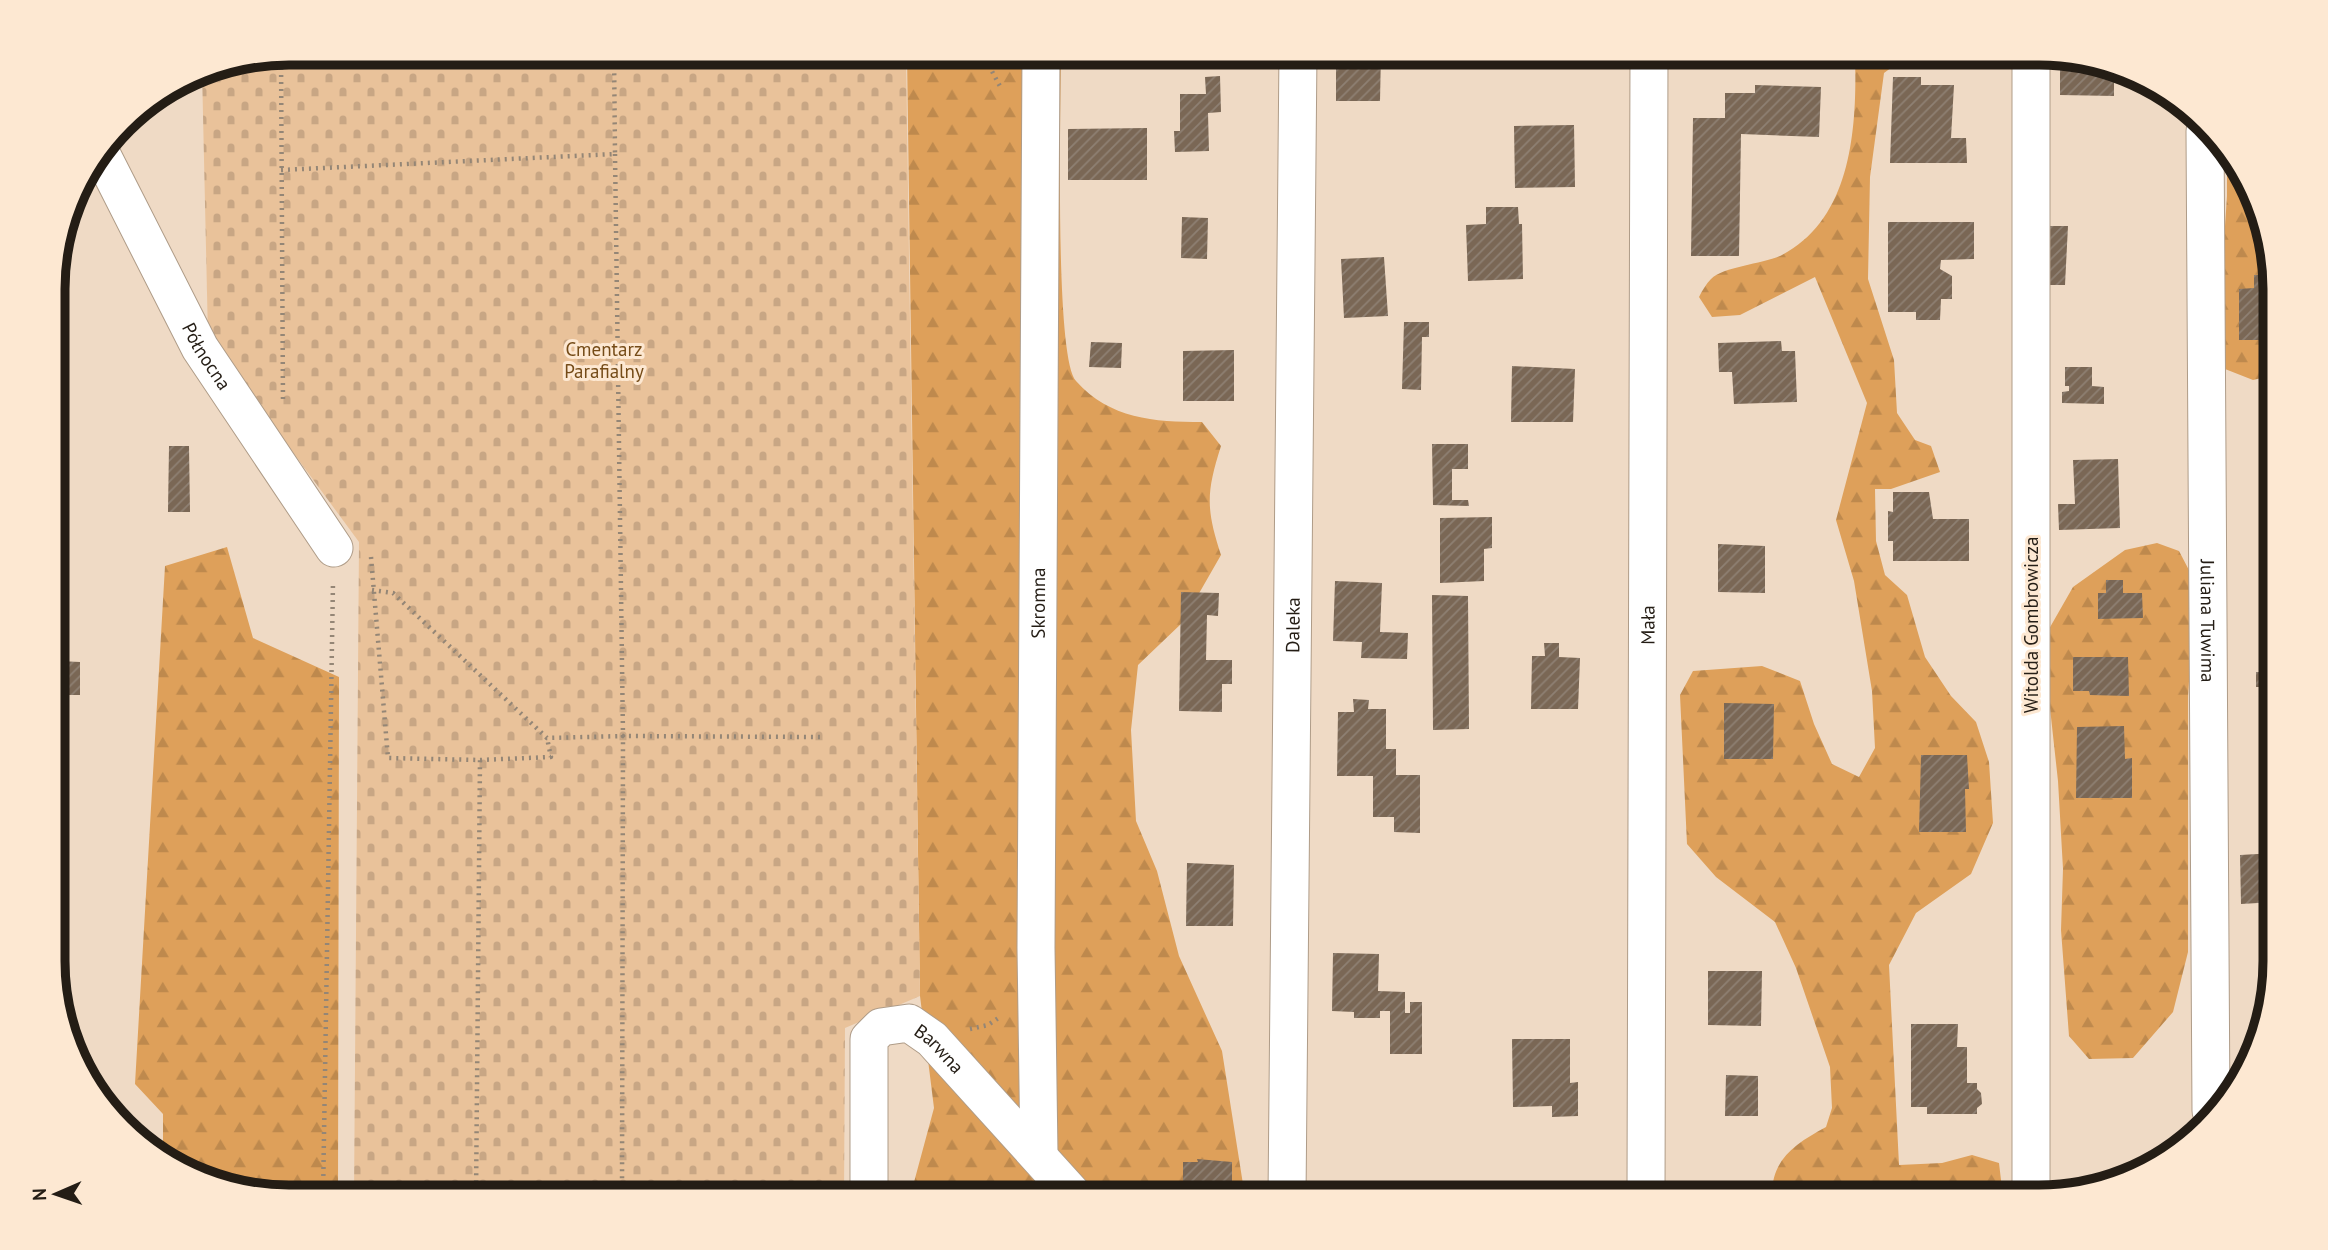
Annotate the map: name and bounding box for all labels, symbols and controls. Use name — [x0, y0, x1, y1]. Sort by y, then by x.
street label: Północna — [177, 318, 236, 394]
park label: Cmentarz Parafialny — [564, 337, 644, 383]
street label: Witolda Gombrowicza — [2019, 537, 2043, 713]
street label: Juliana Tuwima — [2196, 558, 2220, 683]
street label: Skromna — [1026, 567, 1050, 639]
street label: Daleka — [1280, 597, 1305, 653]
street label: Mała — [1635, 605, 1660, 645]
street label: Barwna — [910, 1018, 969, 1078]
north arrow — [21, 1159, 91, 1229]
text: N — [27, 1188, 51, 1201]

